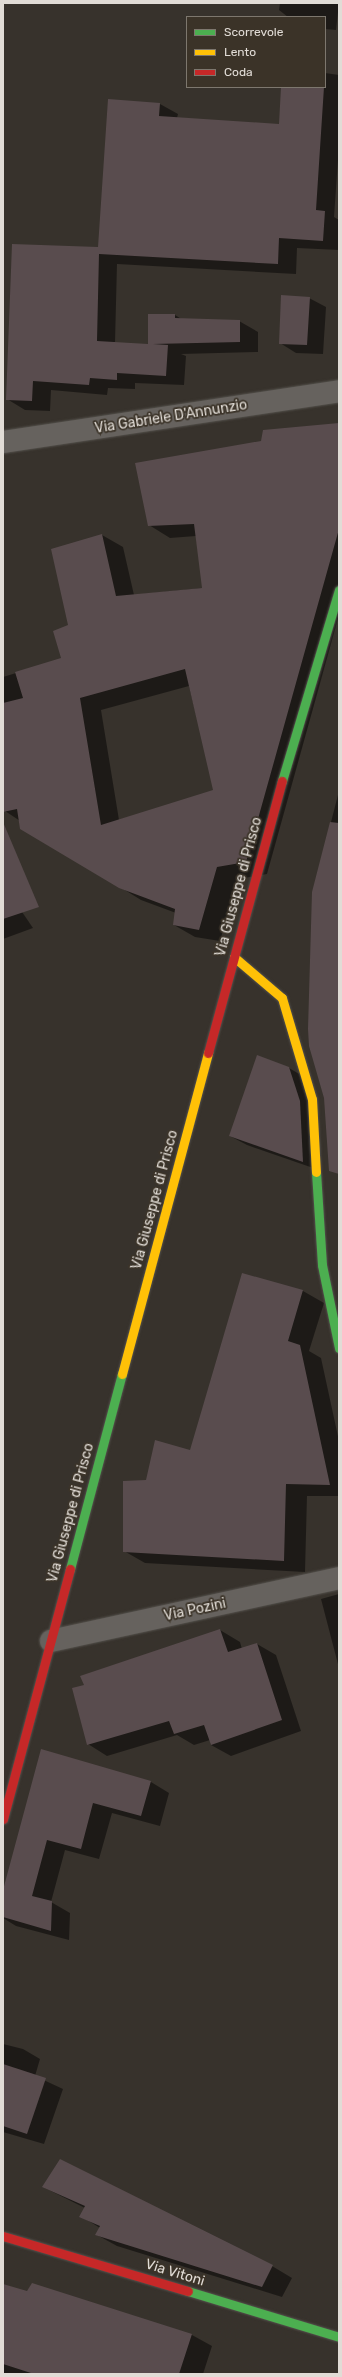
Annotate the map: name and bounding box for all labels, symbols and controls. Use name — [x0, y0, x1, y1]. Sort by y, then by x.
legend — [186, 16, 326, 88]
text: Scorrevole — [224, 25, 283, 39]
text: Lento — [224, 45, 256, 59]
text: Coda — [224, 65, 253, 79]
street label: Via Gabriele D'Annunzio — [94, 397, 248, 437]
street label: Via Giuseppe di Prisco — [212, 815, 266, 959]
street label: Via Giuseppe di Prisco — [128, 1128, 182, 1272]
street label: Via Giuseppe di Prisco — [44, 1441, 98, 1585]
street label: Via Pozini — [162, 1595, 228, 1625]
street label: Via Vitoni — [143, 2256, 207, 2290]

